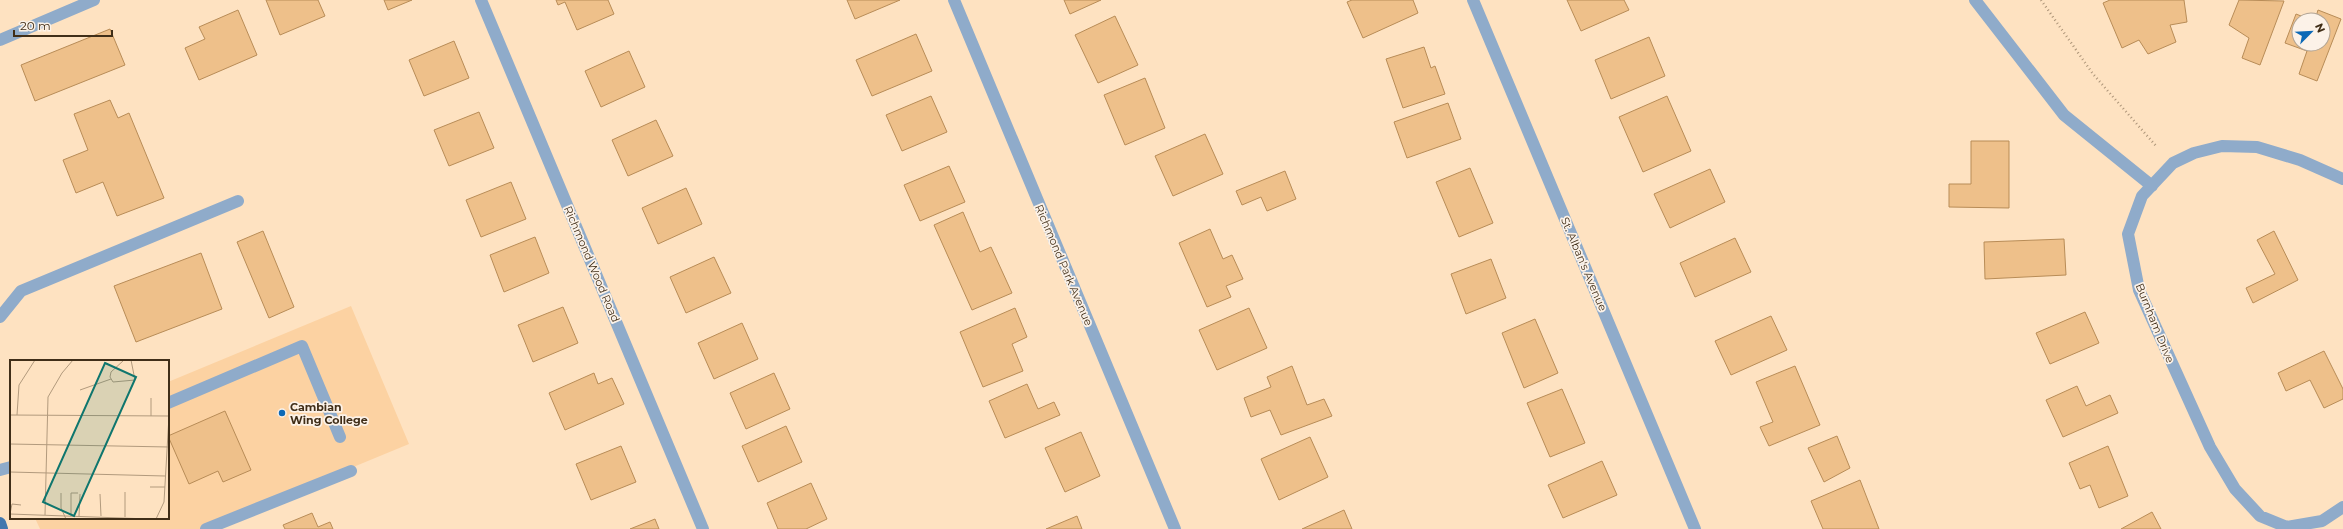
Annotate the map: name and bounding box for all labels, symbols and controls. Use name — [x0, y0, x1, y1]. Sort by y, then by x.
scale bar — [14, 12, 112, 38]
north arrow — [2291, 12, 2331, 52]
text: 20 m — [20, 18, 51, 33]
text: N — [2312, 21, 2328, 35]
street label: Richmond Park Avenue — [1032, 202, 1096, 328]
street label: Richmond Wood Road — [561, 204, 623, 324]
street label: St. Alban's Avenue — [1558, 215, 1610, 313]
street label: Burnham Drive — [2133, 281, 2177, 365]
inset map — [10, 360, 169, 519]
place label: Cambian Wing College — [290, 400, 368, 427]
marker: Cambian Wing College — [277, 408, 287, 418]

